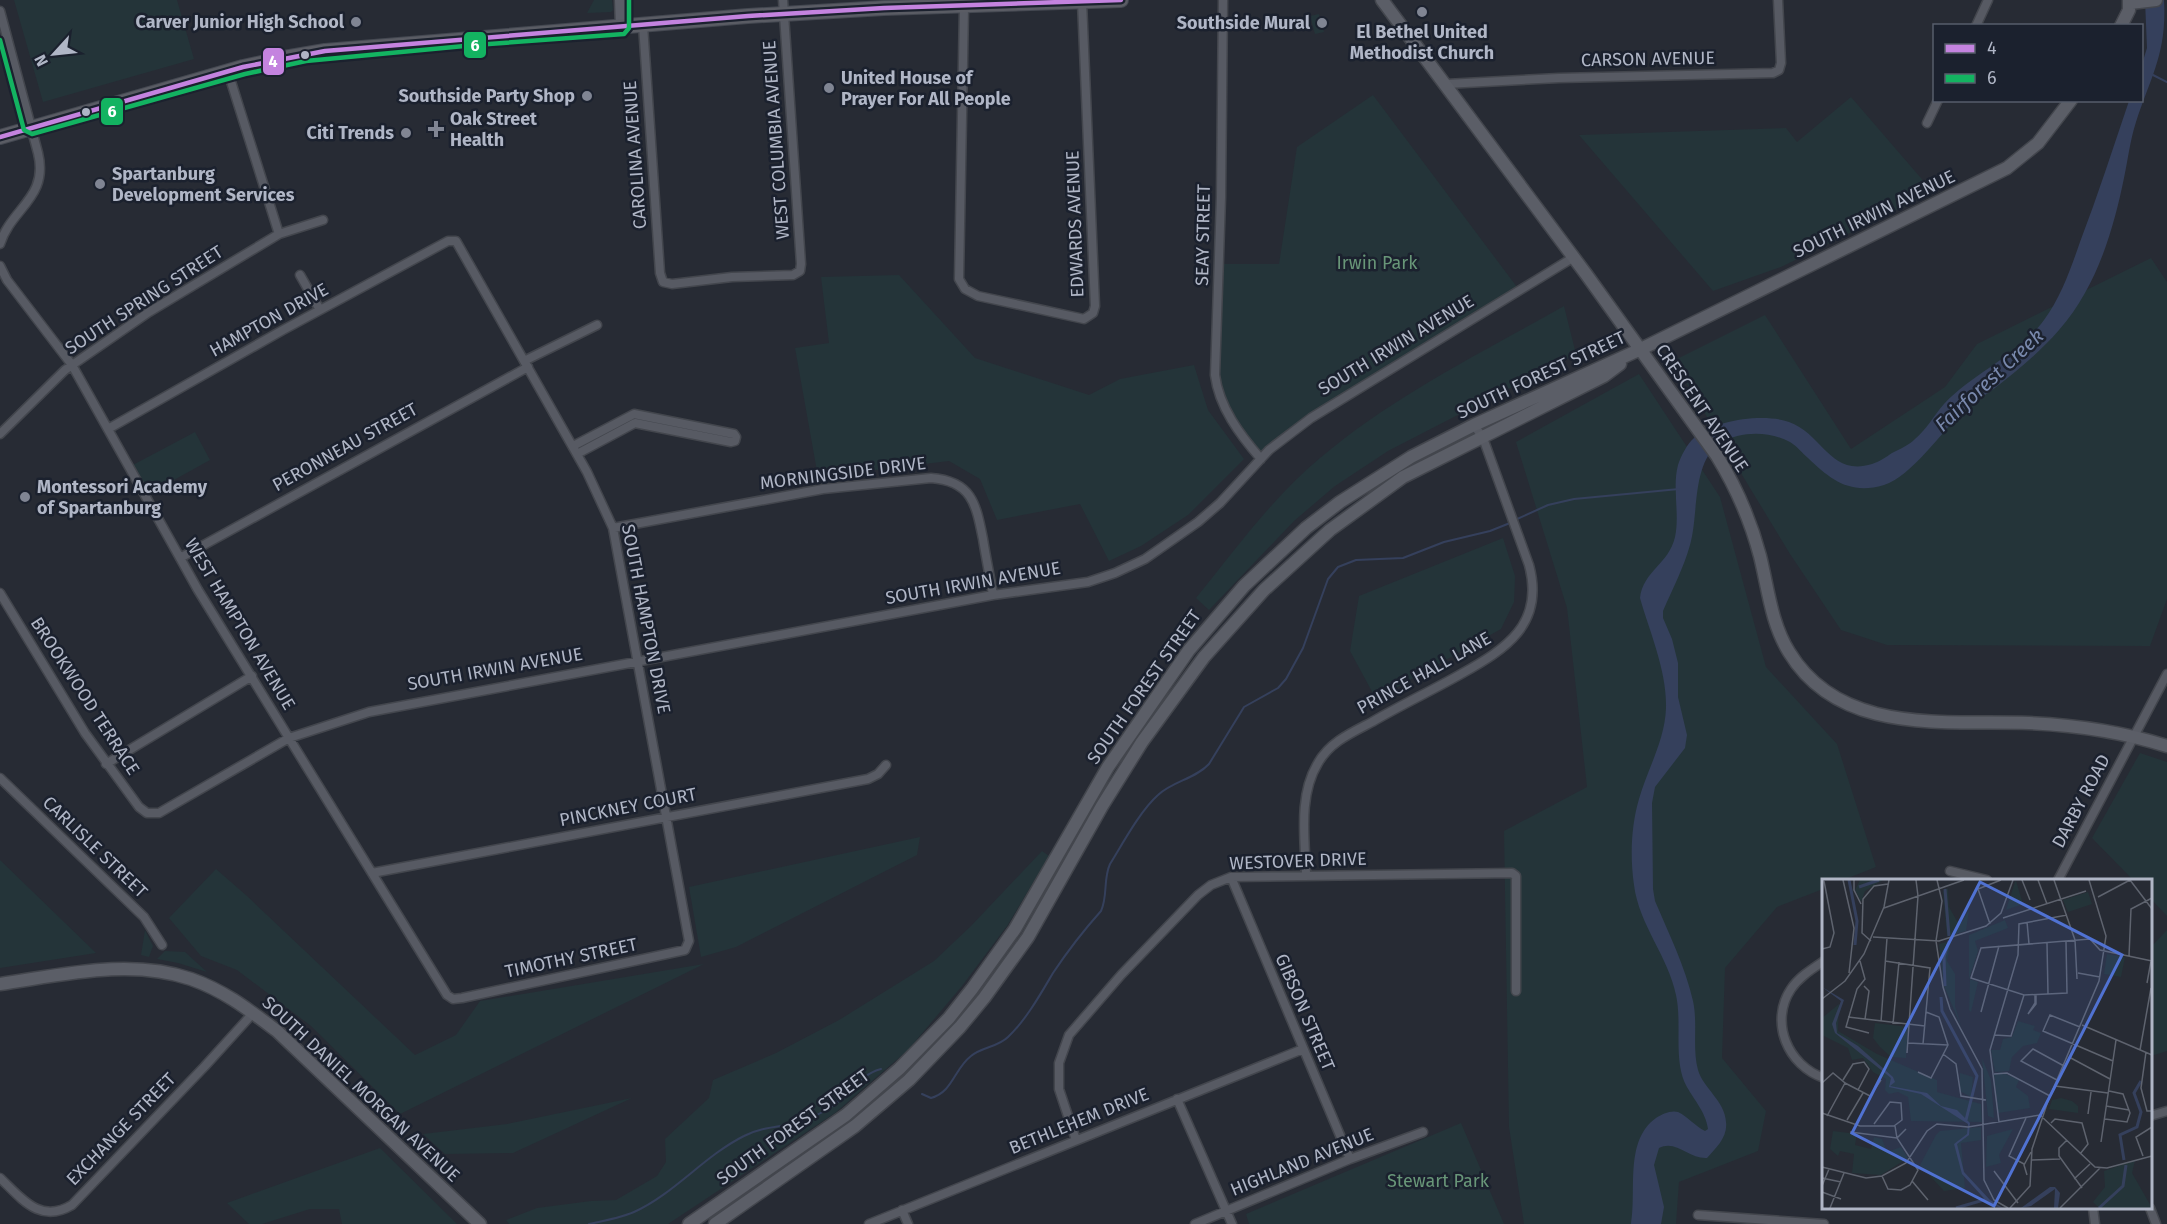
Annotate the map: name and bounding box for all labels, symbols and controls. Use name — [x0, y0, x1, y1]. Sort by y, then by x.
marker: El Bethel United Methodist Church — [1415, 5, 1429, 19]
place label: Carver Junior High School — [135, 11, 345, 33]
place label: Southside Mural — [1177, 12, 1311, 34]
marker: Carver Junior High School — [349, 15, 363, 29]
marker: Southside Mural — [1315, 16, 1329, 30]
place label: El Bethel United Methodist Church — [1350, 21, 1494, 64]
north arrow — [24, 24, 84, 84]
legend — [1933, 24, 2143, 102]
line badge: 6 — [463, 31, 487, 59]
text: 6 — [470, 36, 480, 55]
text: 4 — [1987, 37, 1997, 59]
street label: WEST COLUMBIA AVENUE — [758, 40, 794, 240]
line badge: 4 — [262, 47, 285, 76]
street label: CARSON AVENUE — [1581, 47, 1715, 71]
unlabelled marker — [299, 49, 311, 61]
text: N — [30, 52, 52, 70]
text: 4 — [268, 52, 278, 71]
place label: United House of Prayer For All People — [841, 67, 1011, 110]
text: 6 — [1987, 67, 1997, 89]
street label: CAROLINA AVENUE — [619, 80, 651, 230]
marker: United House of Prayer For All People — [822, 81, 836, 95]
place label: Southside Party Shop — [398, 85, 575, 107]
marker: Southside Party Shop — [580, 89, 594, 103]
line badge: 6 — [100, 97, 124, 126]
text: 6 — [107, 102, 117, 121]
unlabelled marker — [80, 106, 92, 118]
place label: Oak Street Health — [450, 108, 538, 151]
marker: Oak Street Health — [427, 120, 445, 138]
place label: Citi Trends — [307, 122, 394, 144]
marker: Citi Trends — [399, 126, 413, 140]
street label: EDWARDS AVENUE — [1061, 150, 1089, 298]
place label: Spartanburg Development Services — [112, 163, 295, 206]
street label: SOUTH IRWIN AVENUE — [1789, 165, 1959, 263]
marker: Spartanburg Development Services — [93, 177, 107, 191]
street label: SEAY STREET — [1191, 183, 1215, 286]
street label: SOUTH SPRING STREET — [61, 240, 228, 359]
park label: Irwin Park — [1337, 252, 1418, 274]
street label: HAMPTON DRIVE — [206, 278, 332, 362]
street label: SOUTH IRWIN AVENUE — [1314, 290, 1478, 400]
water label: Fairforest Creek — [1930, 324, 2048, 436]
street label: SOUTH FOREST STREET — [1453, 326, 1629, 424]
street label: CRESCENT AVENUE — [1651, 340, 1753, 476]
street label: PERONNEAU STREET — [269, 398, 422, 496]
street label: MORNINGSIDE DRIVE — [759, 452, 927, 494]
place label: Montessori Academy of Spartanburg — [37, 476, 208, 519]
marker: Montessori Academy of Spartanburg — [18, 490, 32, 504]
street label: SOUTH HAMPTON DRIVE — [617, 522, 675, 716]
street label: WEST HAMPTON AVENUE — [180, 534, 300, 714]
street label: SOUTH IRWIN AVENUE — [884, 557, 1062, 609]
street label: SOUTH FOREST STREET — [1082, 605, 1206, 768]
street label: BROOKWOOD TERRACE — [26, 613, 144, 779]
street label: PRINCE HALL LANE — [1353, 627, 1495, 719]
street label: SOUTH IRWIN AVENUE — [406, 643, 584, 695]
street label: DARBY ROAD — [2047, 750, 2115, 852]
street label: PINCKNEY COURT — [558, 783, 699, 831]
street label: CARLISLE STREET — [38, 792, 152, 903]
street label: WESTOVER DRIVE — [1229, 848, 1367, 874]
inset map — [1822, 879, 2152, 1209]
street label: TIMOTHY STREET — [503, 933, 640, 983]
street label: GIBSON STREET — [1270, 950, 1340, 1074]
street label: SOUTH DANIEL MORGAN AVENUE — [258, 991, 464, 1187]
street label: SOUTH FOREST STREET — [712, 1064, 874, 1190]
street label: EXCHANGE STREET — [62, 1068, 181, 1190]
street label: BETHLEHEM DRIVE — [1006, 1083, 1152, 1159]
street label: HIGHLAND AVENUE — [1227, 1123, 1377, 1201]
park label: Stewart Park — [1387, 1170, 1490, 1192]

